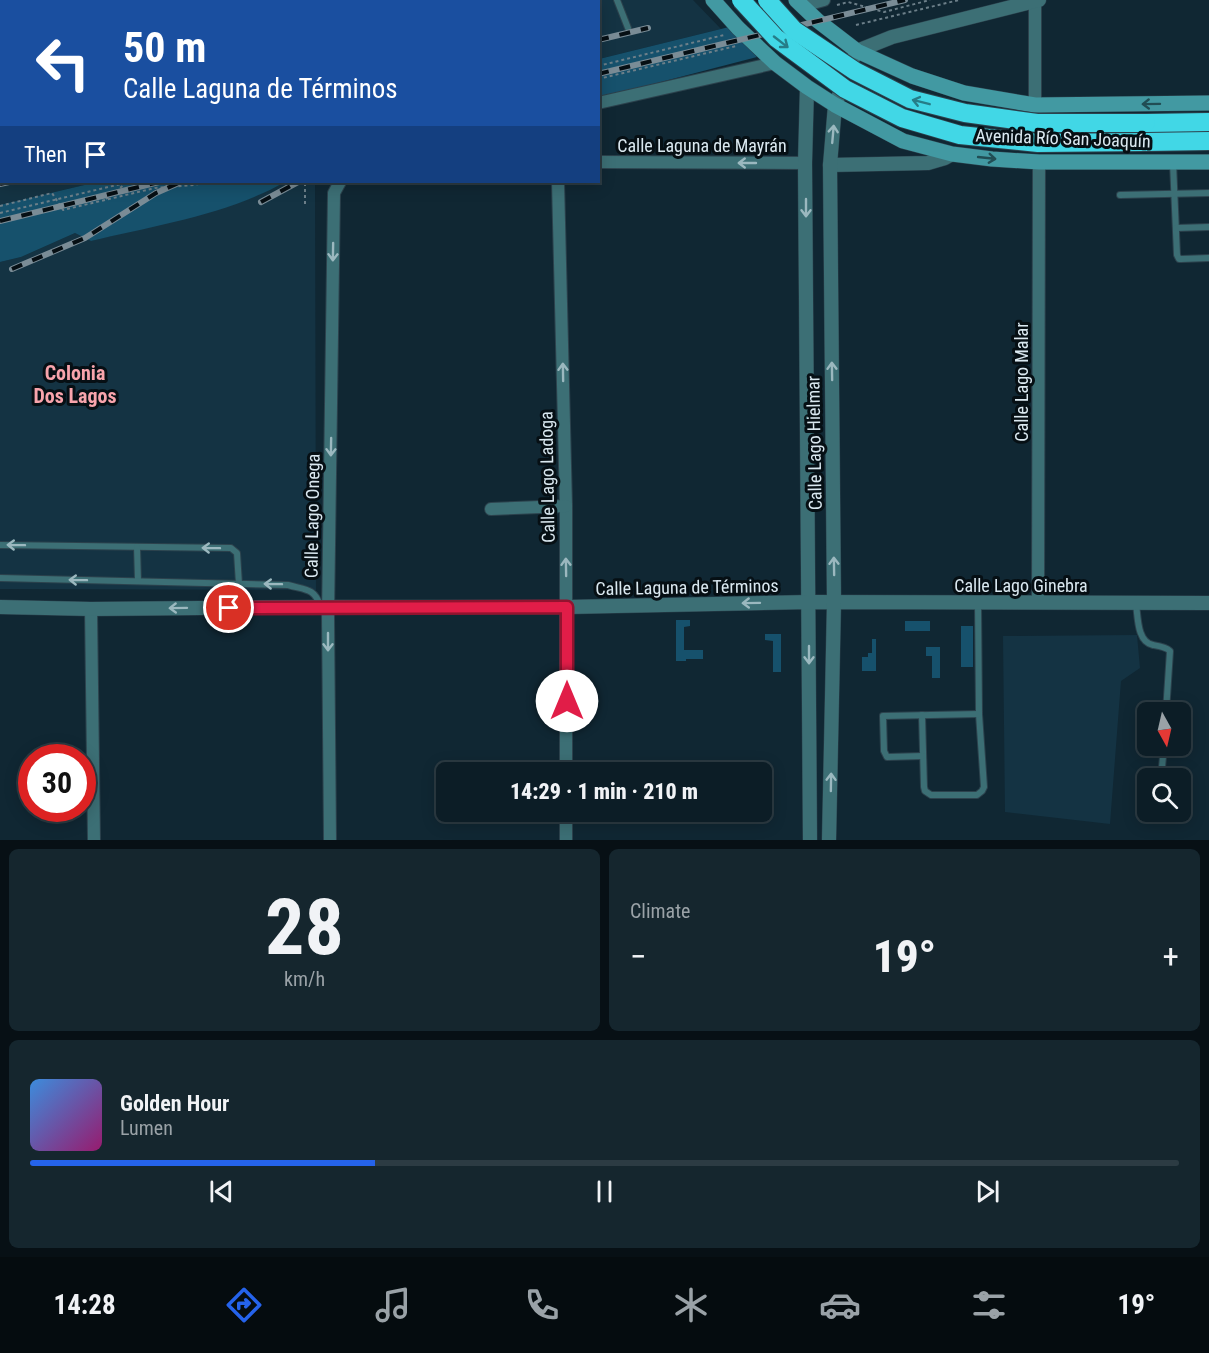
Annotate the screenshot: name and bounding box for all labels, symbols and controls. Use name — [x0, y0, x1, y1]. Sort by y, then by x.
text: 50 m — [123, 23, 206, 72]
icon: left — [24, 24, 102, 102]
one-way arrow — [773, 36, 789, 48]
text: Calle Laguna de Términos — [123, 73, 398, 105]
one-way arrow — [912, 95, 931, 107]
one-way arrow — [1141, 98, 1161, 109]
one-way arrow — [827, 124, 838, 144]
street label: Avenida Río San Joaquín — [975, 124, 1151, 152]
street label: Calle Laguna de Mayrán — [617, 135, 787, 156]
icon: arrive — [79, 138, 112, 171]
text: Then — [24, 142, 67, 167]
one-way arrow — [977, 153, 997, 164]
one-way arrow — [737, 157, 757, 169]
one-way arrow — [800, 198, 812, 218]
one-way arrow — [327, 241, 339, 261]
street label: Calle Lago Malar — [1011, 322, 1032, 442]
district label: Colonia Dos Lagos — [33, 361, 117, 408]
one-way arrow — [826, 361, 838, 381]
one-way arrow — [557, 363, 569, 383]
street label: Calle Lago Hielmar — [802, 375, 826, 510]
street label: Calle Lago Ladoga — [535, 411, 559, 543]
one-way arrow — [325, 436, 337, 456]
street label: Calle Lago Onega — [300, 454, 324, 578]
one-way arrow — [7, 539, 27, 551]
one-way arrow — [202, 542, 222, 554]
one-way arrow — [828, 556, 840, 576]
one-way arrow — [560, 558, 572, 578]
one-way arrow — [68, 574, 88, 585]
street label: Calle Laguna de Términos — [595, 575, 779, 599]
street label: Calle Lago Ginebra — [954, 575, 1088, 596]
one-way arrow — [263, 579, 283, 590]
pin — [203, 582, 254, 633]
icon: arrive — [212, 591, 245, 624]
one-way arrow — [741, 598, 761, 609]
one-way arrow — [168, 602, 188, 614]
one-way arrow — [323, 631, 334, 651]
one-way arrow — [803, 645, 815, 665]
position arrow — [535, 669, 599, 733]
north arrow — [1137, 702, 1191, 756]
map controls — [1137, 702, 1191, 822]
speed limit sign: 30 — [18, 744, 96, 822]
button: search — [1137, 768, 1191, 822]
one-way arrow — [825, 772, 836, 792]
text: 14:29 · 1 min · 210 m — [510, 779, 698, 804]
text: 28 — [265, 882, 344, 973]
text: Climate — [630, 899, 690, 923]
text: 19° — [873, 930, 936, 983]
text: − — [630, 937, 647, 976]
text: + — [1163, 937, 1179, 976]
text: km/h — [284, 967, 325, 991]
text: Golden Hour — [120, 1091, 229, 1116]
text: Lumen — [120, 1116, 173, 1140]
icon: previous — [205, 1175, 238, 1208]
icon: pause — [588, 1175, 621, 1208]
icon: next — [971, 1175, 1004, 1208]
icon: directions — [223, 1284, 265, 1326]
icon: music — [372, 1284, 414, 1326]
icon: phone — [521, 1284, 563, 1326]
icon: climate — [670, 1284, 712, 1326]
icon: car — [819, 1284, 861, 1326]
icon: filters — [968, 1284, 1010, 1326]
text: 14:28 — [54, 1289, 116, 1321]
text: 19° — [1118, 1289, 1155, 1321]

